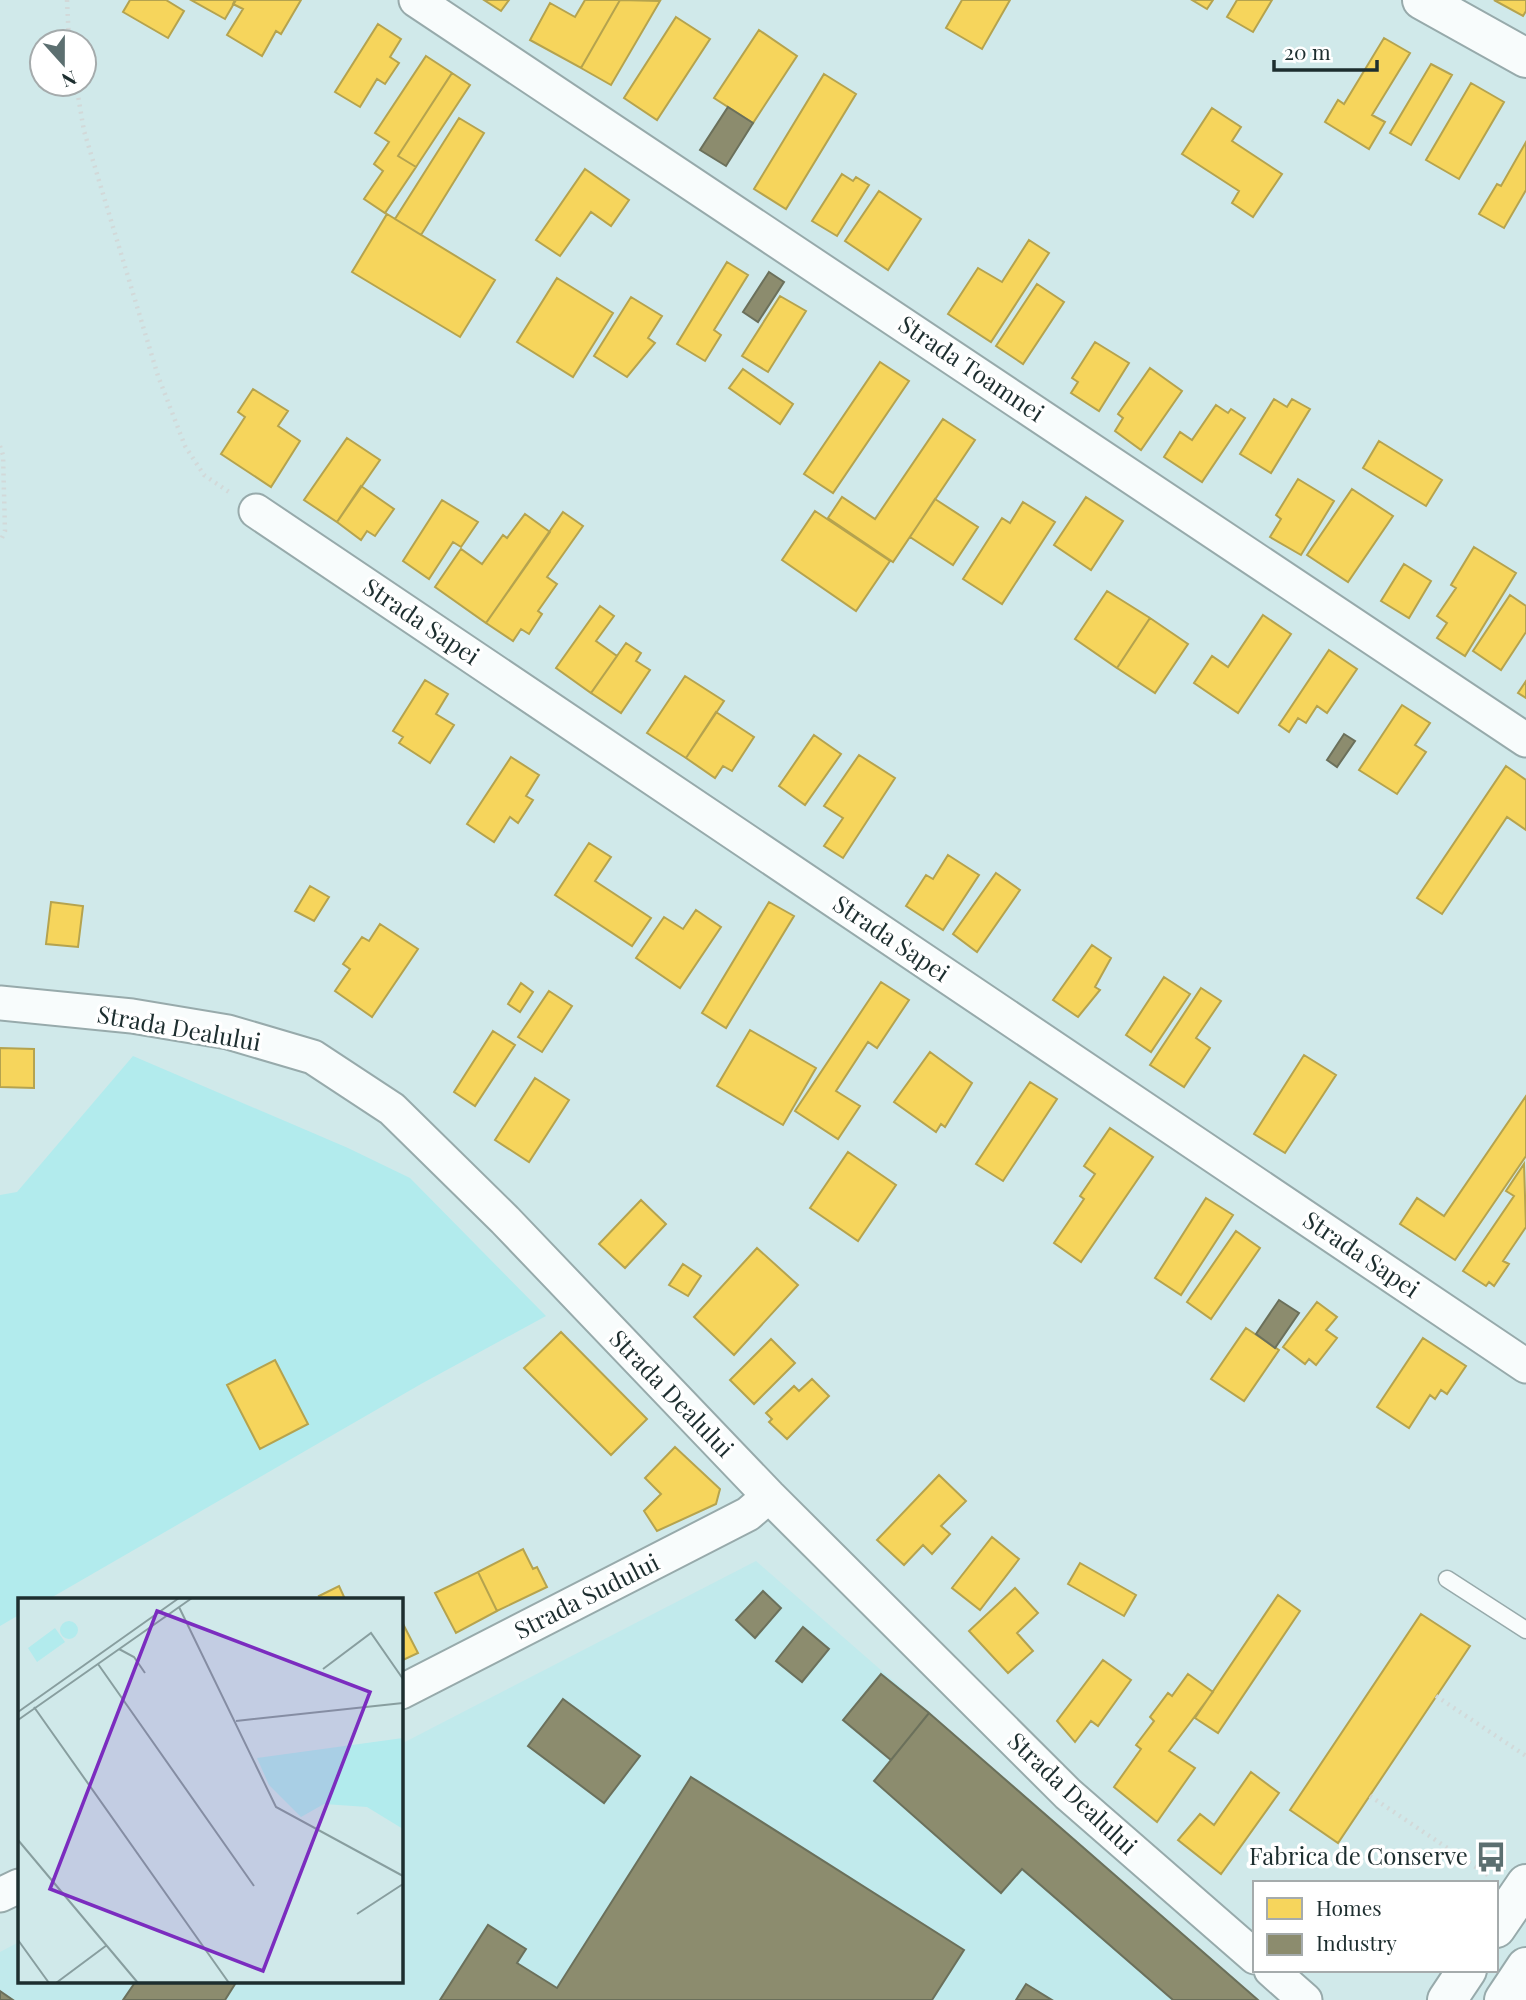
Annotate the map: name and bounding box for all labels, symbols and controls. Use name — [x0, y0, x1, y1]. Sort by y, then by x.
north arrow — [28, 28, 98, 98]
scale bar — [1274, 28, 1377, 72]
text: 20 m — [1284, 37, 1331, 65]
text: N — [58, 65, 81, 94]
street label: Strada Toamnei — [893, 307, 1051, 428]
street label: Strada Sapei — [358, 570, 486, 671]
street label: Strada Sapei — [828, 887, 956, 988]
street label: Strada Dealului — [95, 997, 264, 1057]
street label: Strada Sapei — [1298, 1203, 1426, 1304]
street label: Strada Dealului — [603, 1322, 742, 1463]
street label: Strada Sudului — [508, 1545, 664, 1645]
inset map — [18, 1598, 402, 1982]
street label: Strada Dealului — [1002, 1724, 1145, 1861]
place label: Fabrica de Conserve — [1249, 1839, 1468, 1871]
bus stop icon: Fabrica de Conserve — [1474, 1840, 1508, 1874]
legend — [1253, 1881, 1498, 1972]
text: Homes — [1316, 1893, 1382, 1921]
text: Industry — [1316, 1928, 1397, 1956]

